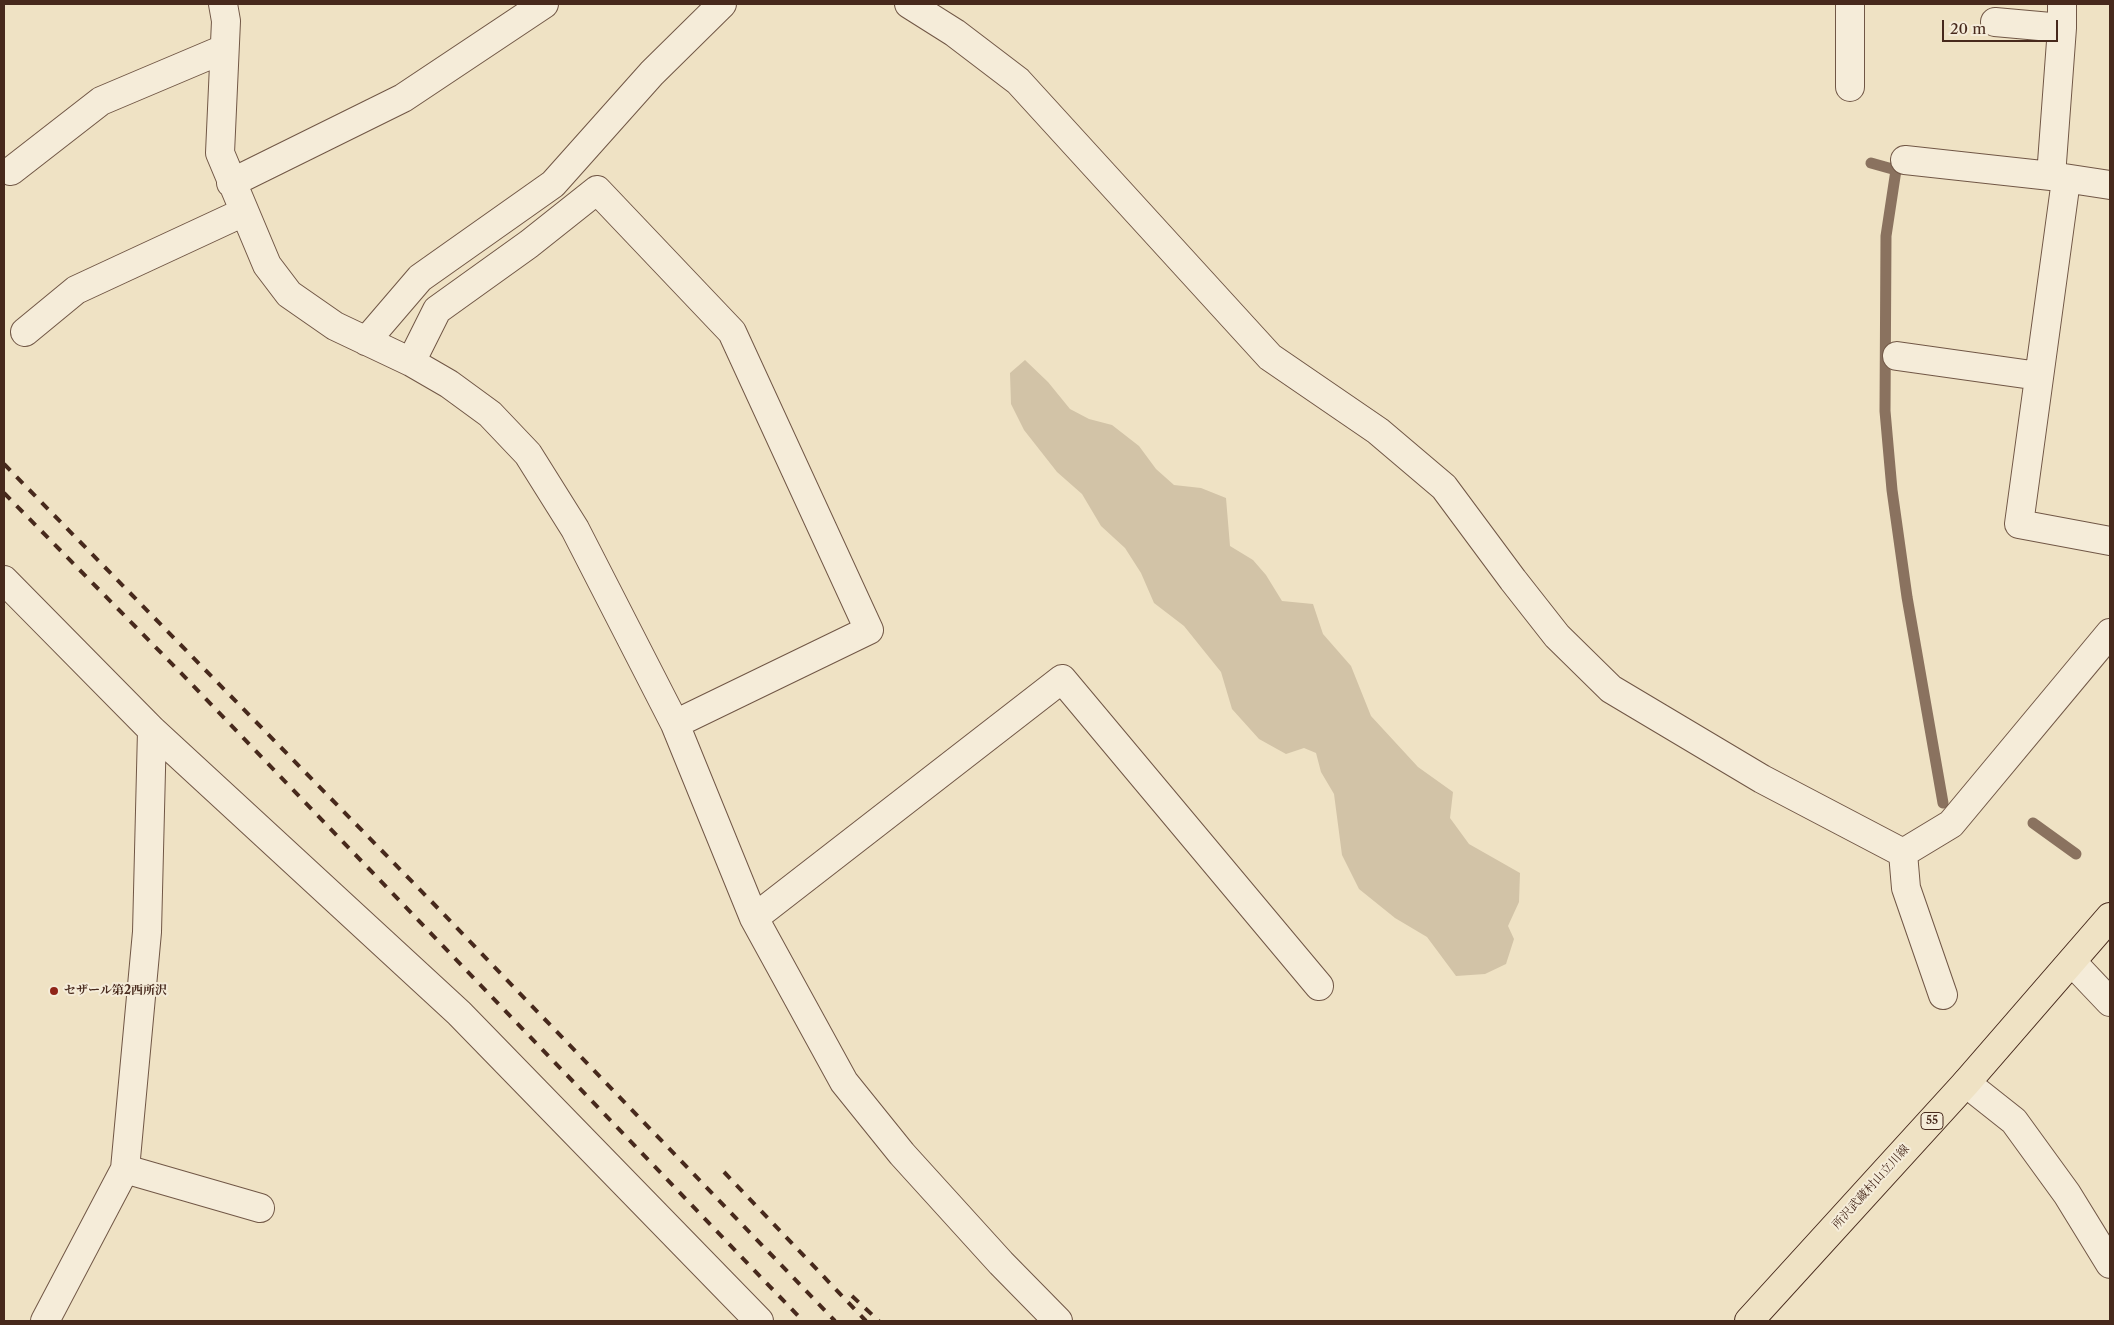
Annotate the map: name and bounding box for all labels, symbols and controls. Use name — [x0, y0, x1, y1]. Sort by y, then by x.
scale bar — [1944, 10, 2060, 42]
text: 20 m — [1950, 19, 1986, 38]
place label: セザール第2西所沢 — [64, 984, 167, 998]
marker: セザール第2西所沢 — [48, 985, 60, 997]
road number: 55 — [1921, 1112, 1943, 1130]
street label: 所沢武蔵村山立川線 — [1830, 1142, 1912, 1232]

